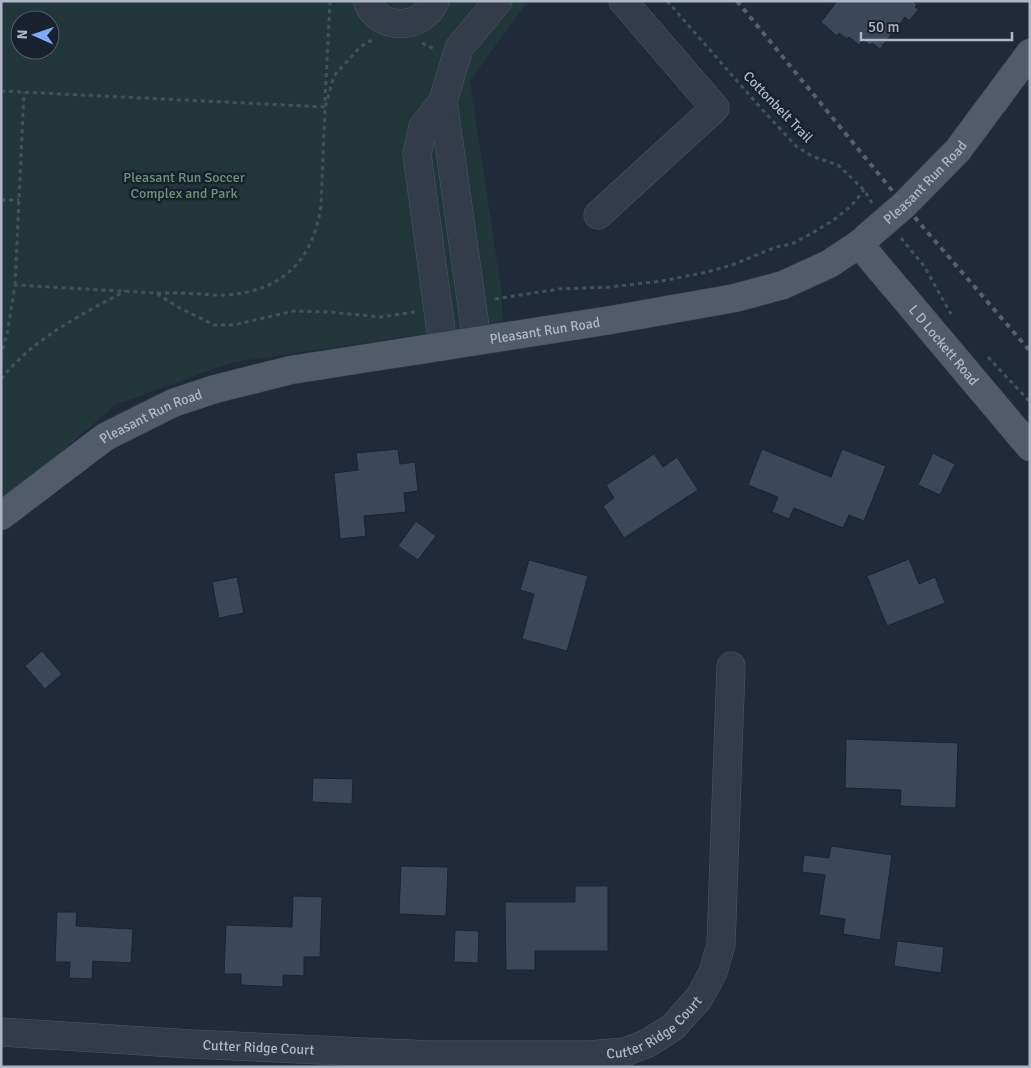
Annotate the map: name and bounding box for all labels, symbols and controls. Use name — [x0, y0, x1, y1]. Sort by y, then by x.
north arrow — [10, 10, 60, 60]
scale bar — [861, 10, 1012, 42]
text: 50 m — [868, 18, 899, 36]
text: N — [14, 29, 31, 40]
street label: Cottonbelt Trail — [740, 68, 816, 146]
street label: Pleasant Run Road — [880, 137, 971, 228]
park label: Pleasant Run Soccer Complex and Park — [123, 169, 246, 202]
street label: L D Lockett Road — [905, 301, 983, 389]
street label: Pleasant Run Road — [488, 313, 601, 347]
street label: Pleasant Run Road — [96, 385, 204, 447]
street label: Cutter Ridge Court — [606, 992, 705, 1062]
street label: Cutter Ridge Court — [202, 1036, 315, 1058]

